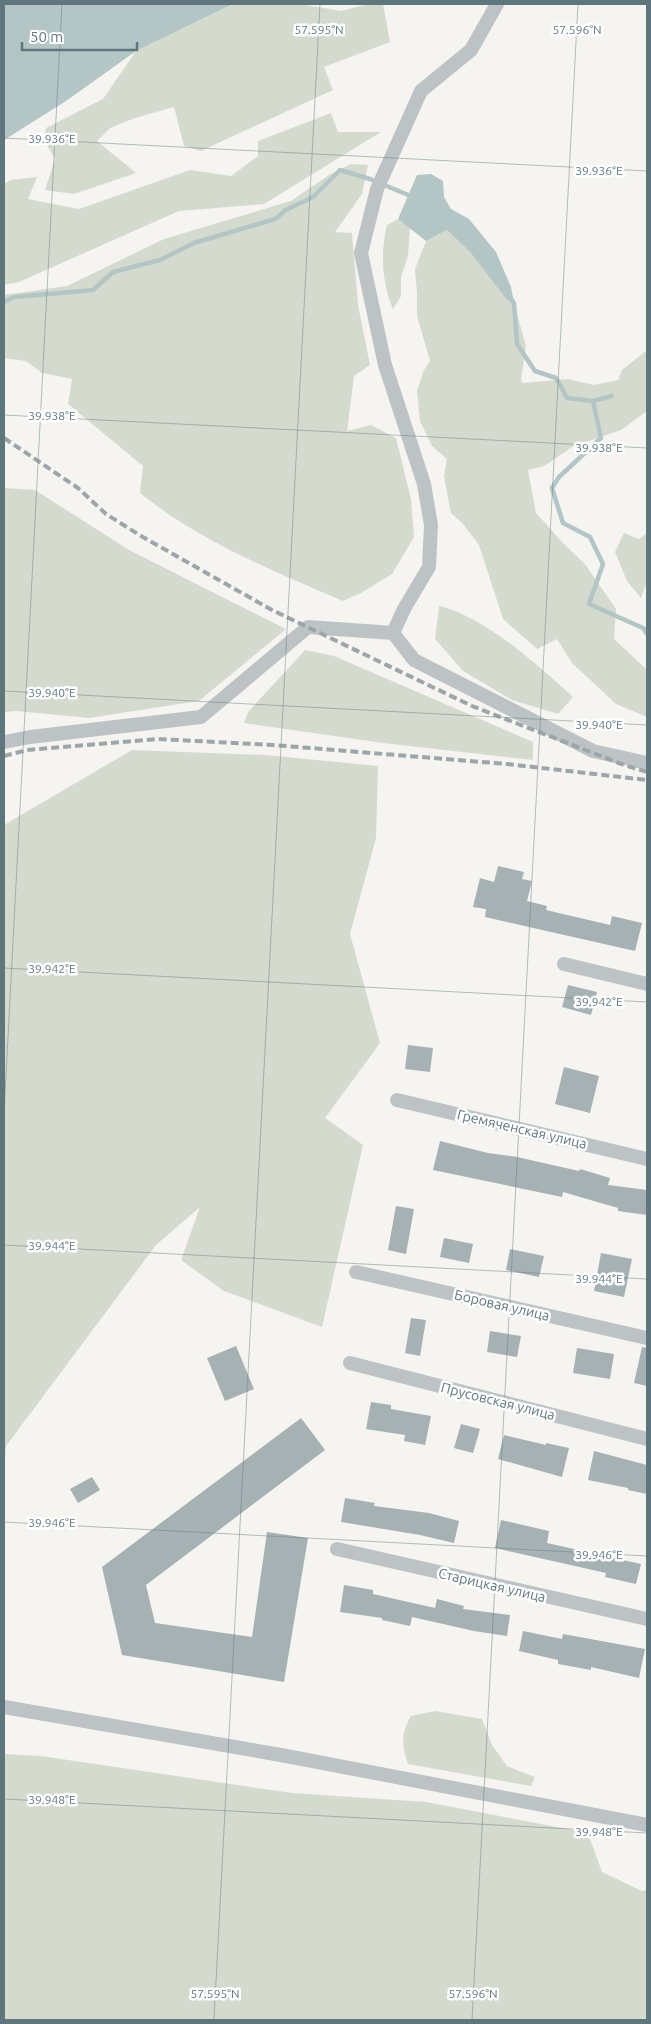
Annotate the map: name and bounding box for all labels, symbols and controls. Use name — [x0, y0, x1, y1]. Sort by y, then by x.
scale bar — [22, 20, 138, 52]
text: 57.595°N — [294, 23, 344, 36]
text: 57.596°N — [552, 23, 602, 36]
text: 50 m — [30, 28, 63, 45]
text: 39.936°E — [28, 132, 76, 145]
text: 39.936°E — [575, 164, 623, 177]
text: 39.938°E — [28, 409, 76, 422]
text: 39.938°E — [575, 441, 623, 454]
text: 39.940°E — [28, 686, 76, 699]
text: 39.940°E — [575, 718, 623, 731]
text: 39.942°E — [28, 962, 76, 975]
text: 39.942°E — [575, 995, 623, 1008]
street label: Гремяченская улица — [456, 1106, 588, 1152]
text: 39.944°E — [28, 1239, 76, 1252]
text: 39.944°E — [575, 1272, 623, 1285]
street label: Боровая улица — [453, 1286, 551, 1324]
street label: Прусовская улица — [439, 1379, 557, 1423]
text: 39.946°E — [28, 1516, 76, 1529]
text: 39.946°E — [575, 1548, 623, 1561]
street label: Старицкая улица — [437, 1565, 547, 1605]
text: 39.948°E — [28, 1793, 76, 1806]
text: 39.948°E — [575, 1825, 623, 1838]
text: 57.595°N — [190, 1987, 240, 2000]
text: 57.596°N — [448, 1987, 498, 2000]

